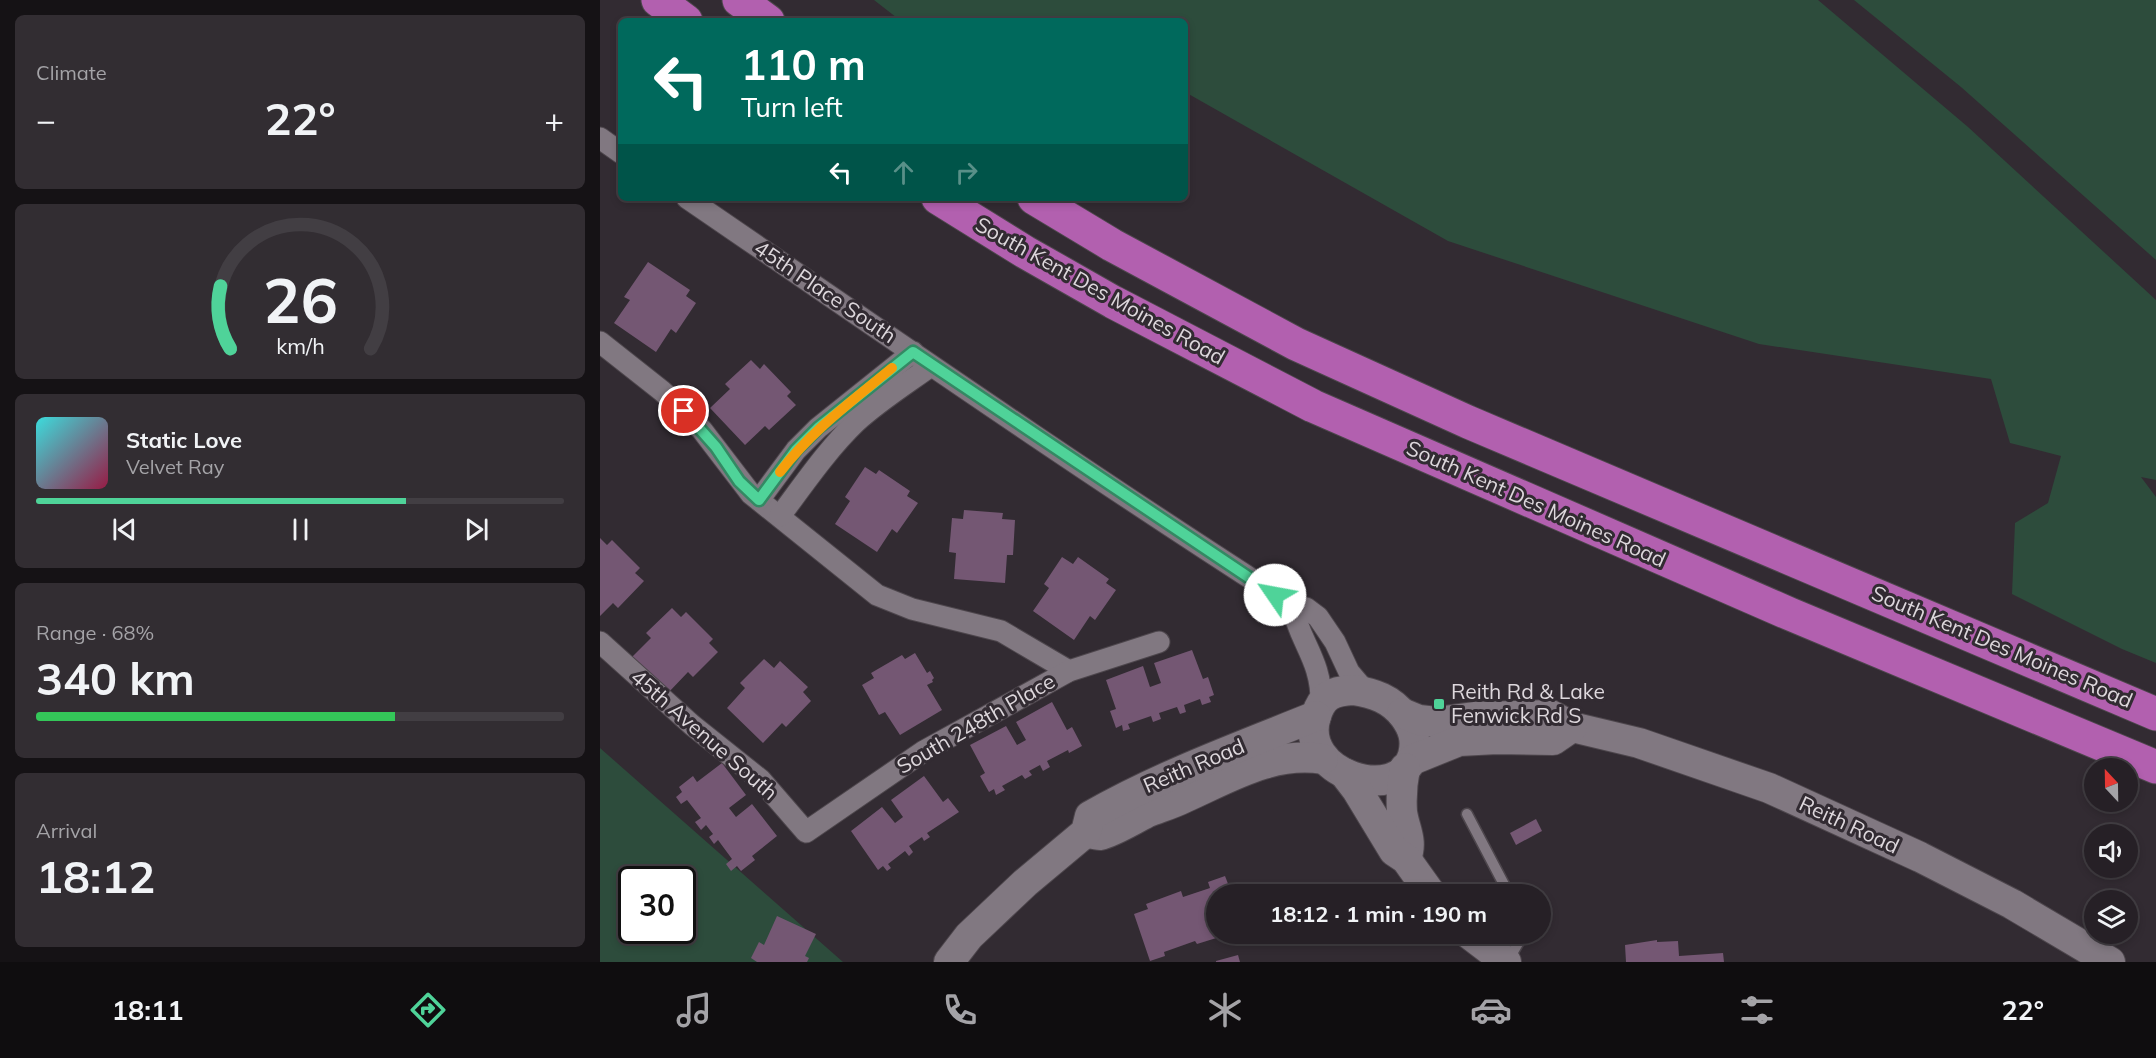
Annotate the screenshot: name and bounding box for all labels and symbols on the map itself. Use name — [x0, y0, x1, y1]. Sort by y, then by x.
street label: South Kent Des Moines Road — [971, 211, 1230, 370]
street label: 45th Place South — [750, 234, 901, 348]
pin — [658, 385, 709, 436]
street label: South Kent Des Moines Road — [1403, 434, 1670, 572]
position arrow — [1243, 563, 1307, 627]
street label: South Kent Des Moines Road — [1868, 579, 2137, 713]
street label: 45th Avenue South — [626, 663, 783, 805]
street label: South 248th Place — [892, 667, 1059, 779]
place label: Reith Rd & Lake Fenwick Rd S — [1451, 678, 1605, 728]
marker: Reith Rd & Lake Fenwick Rd S — [1432, 697, 1446, 711]
street label: Reith Road — [1139, 732, 1248, 798]
north arrow — [2084, 758, 2138, 812]
street label: Reith Road — [1795, 790, 1904, 859]
speed limit sign: 30 — [618, 866, 696, 944]

